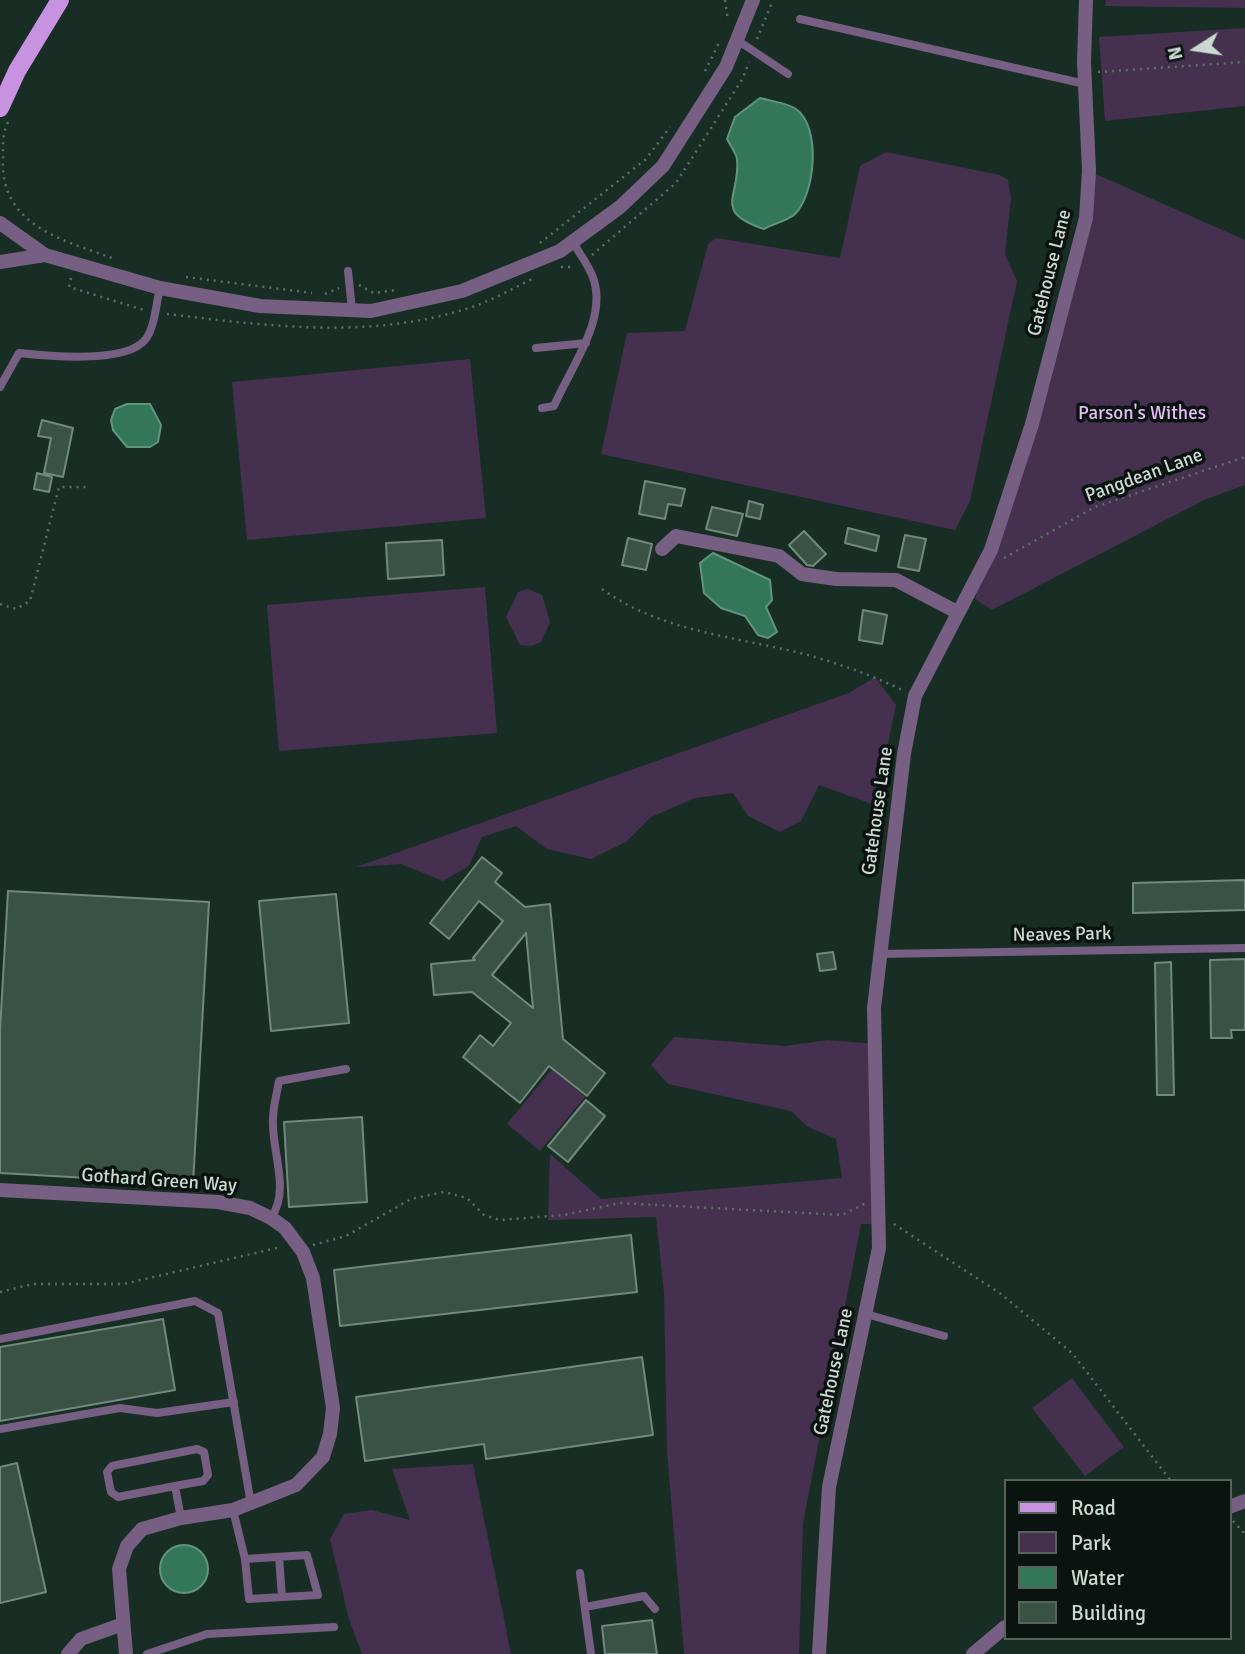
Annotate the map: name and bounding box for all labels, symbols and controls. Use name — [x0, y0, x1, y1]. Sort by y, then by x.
north arrow — [1161, 14, 1231, 84]
text: N — [1162, 44, 1189, 62]
street label: Gatehouse Lane — [1023, 207, 1077, 339]
park label: Parson's Withes — [1078, 403, 1206, 425]
street label: Pangdean Lane — [1082, 444, 1206, 508]
street label: Gatehouse Lane — [858, 745, 898, 877]
street label: Neaves Park — [1012, 923, 1112, 947]
street label: Gothard Green Way — [81, 1164, 237, 1198]
street label: Gatehouse Lane — [809, 1306, 859, 1438]
legend — [1004, 1479, 1231, 1640]
text: Road — [1071, 1495, 1116, 1521]
text: Park — [1071, 1530, 1111, 1556]
text: Water — [1071, 1565, 1124, 1591]
text: Building — [1071, 1600, 1146, 1626]

